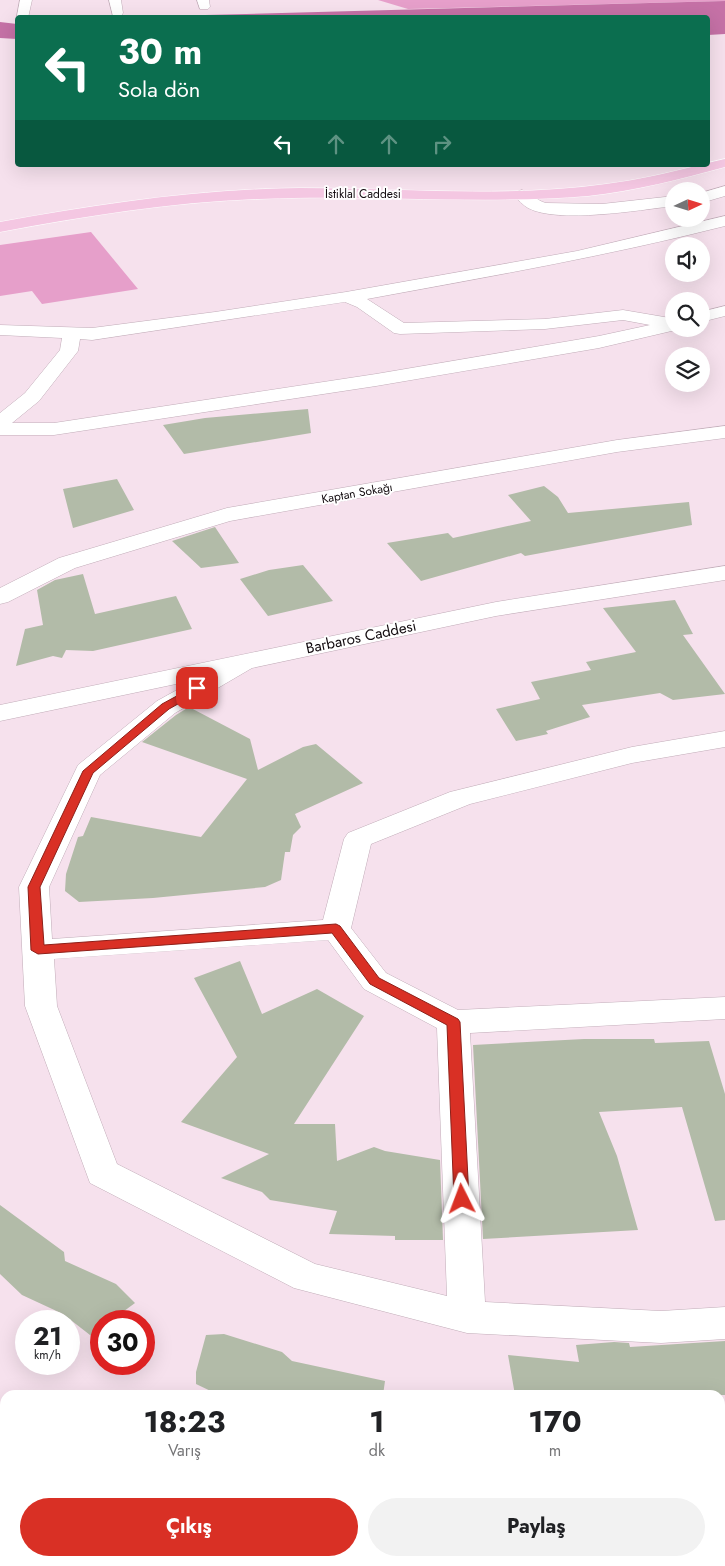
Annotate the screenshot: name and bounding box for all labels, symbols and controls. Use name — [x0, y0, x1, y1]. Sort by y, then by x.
text: 30 m — [118, 27, 202, 77]
icon: left — [35, 35, 100, 100]
text: Sola dön — [118, 73, 200, 105]
icon: left — [269, 130, 297, 158]
icon: ahead — [322, 130, 350, 158]
icon: ahead — [375, 130, 403, 158]
icon: right — [428, 130, 456, 158]
north arrow — [665, 182, 710, 228]
map controls — [665, 182, 710, 392]
street label: İstiklal Caddesi — [325, 185, 401, 203]
button: sound — [665, 237, 710, 282]
button: search — [665, 292, 710, 337]
button: layers — [665, 347, 710, 392]
street label: Kaptan Sokağı — [320, 478, 394, 508]
street label: Barbaros Caddesi — [304, 615, 418, 659]
pin — [176, 667, 218, 709]
icon: arrive — [183, 674, 211, 702]
position arrow — [435, 1172, 487, 1224]
speed limit sign: 30 — [90, 1310, 155, 1375]
text: 21 — [33, 1318, 62, 1354]
text: km/h — [34, 1346, 61, 1364]
text: 18:23 — [143, 1400, 225, 1443]
text: 1 — [369, 1400, 385, 1443]
text: 170 — [528, 1400, 582, 1443]
text: Varış — [168, 1439, 201, 1462]
text: dk — [369, 1439, 385, 1462]
text: m — [549, 1439, 561, 1462]
button: Çıkış — [20, 1498, 358, 1556]
button: Paylaş — [368, 1498, 705, 1556]

